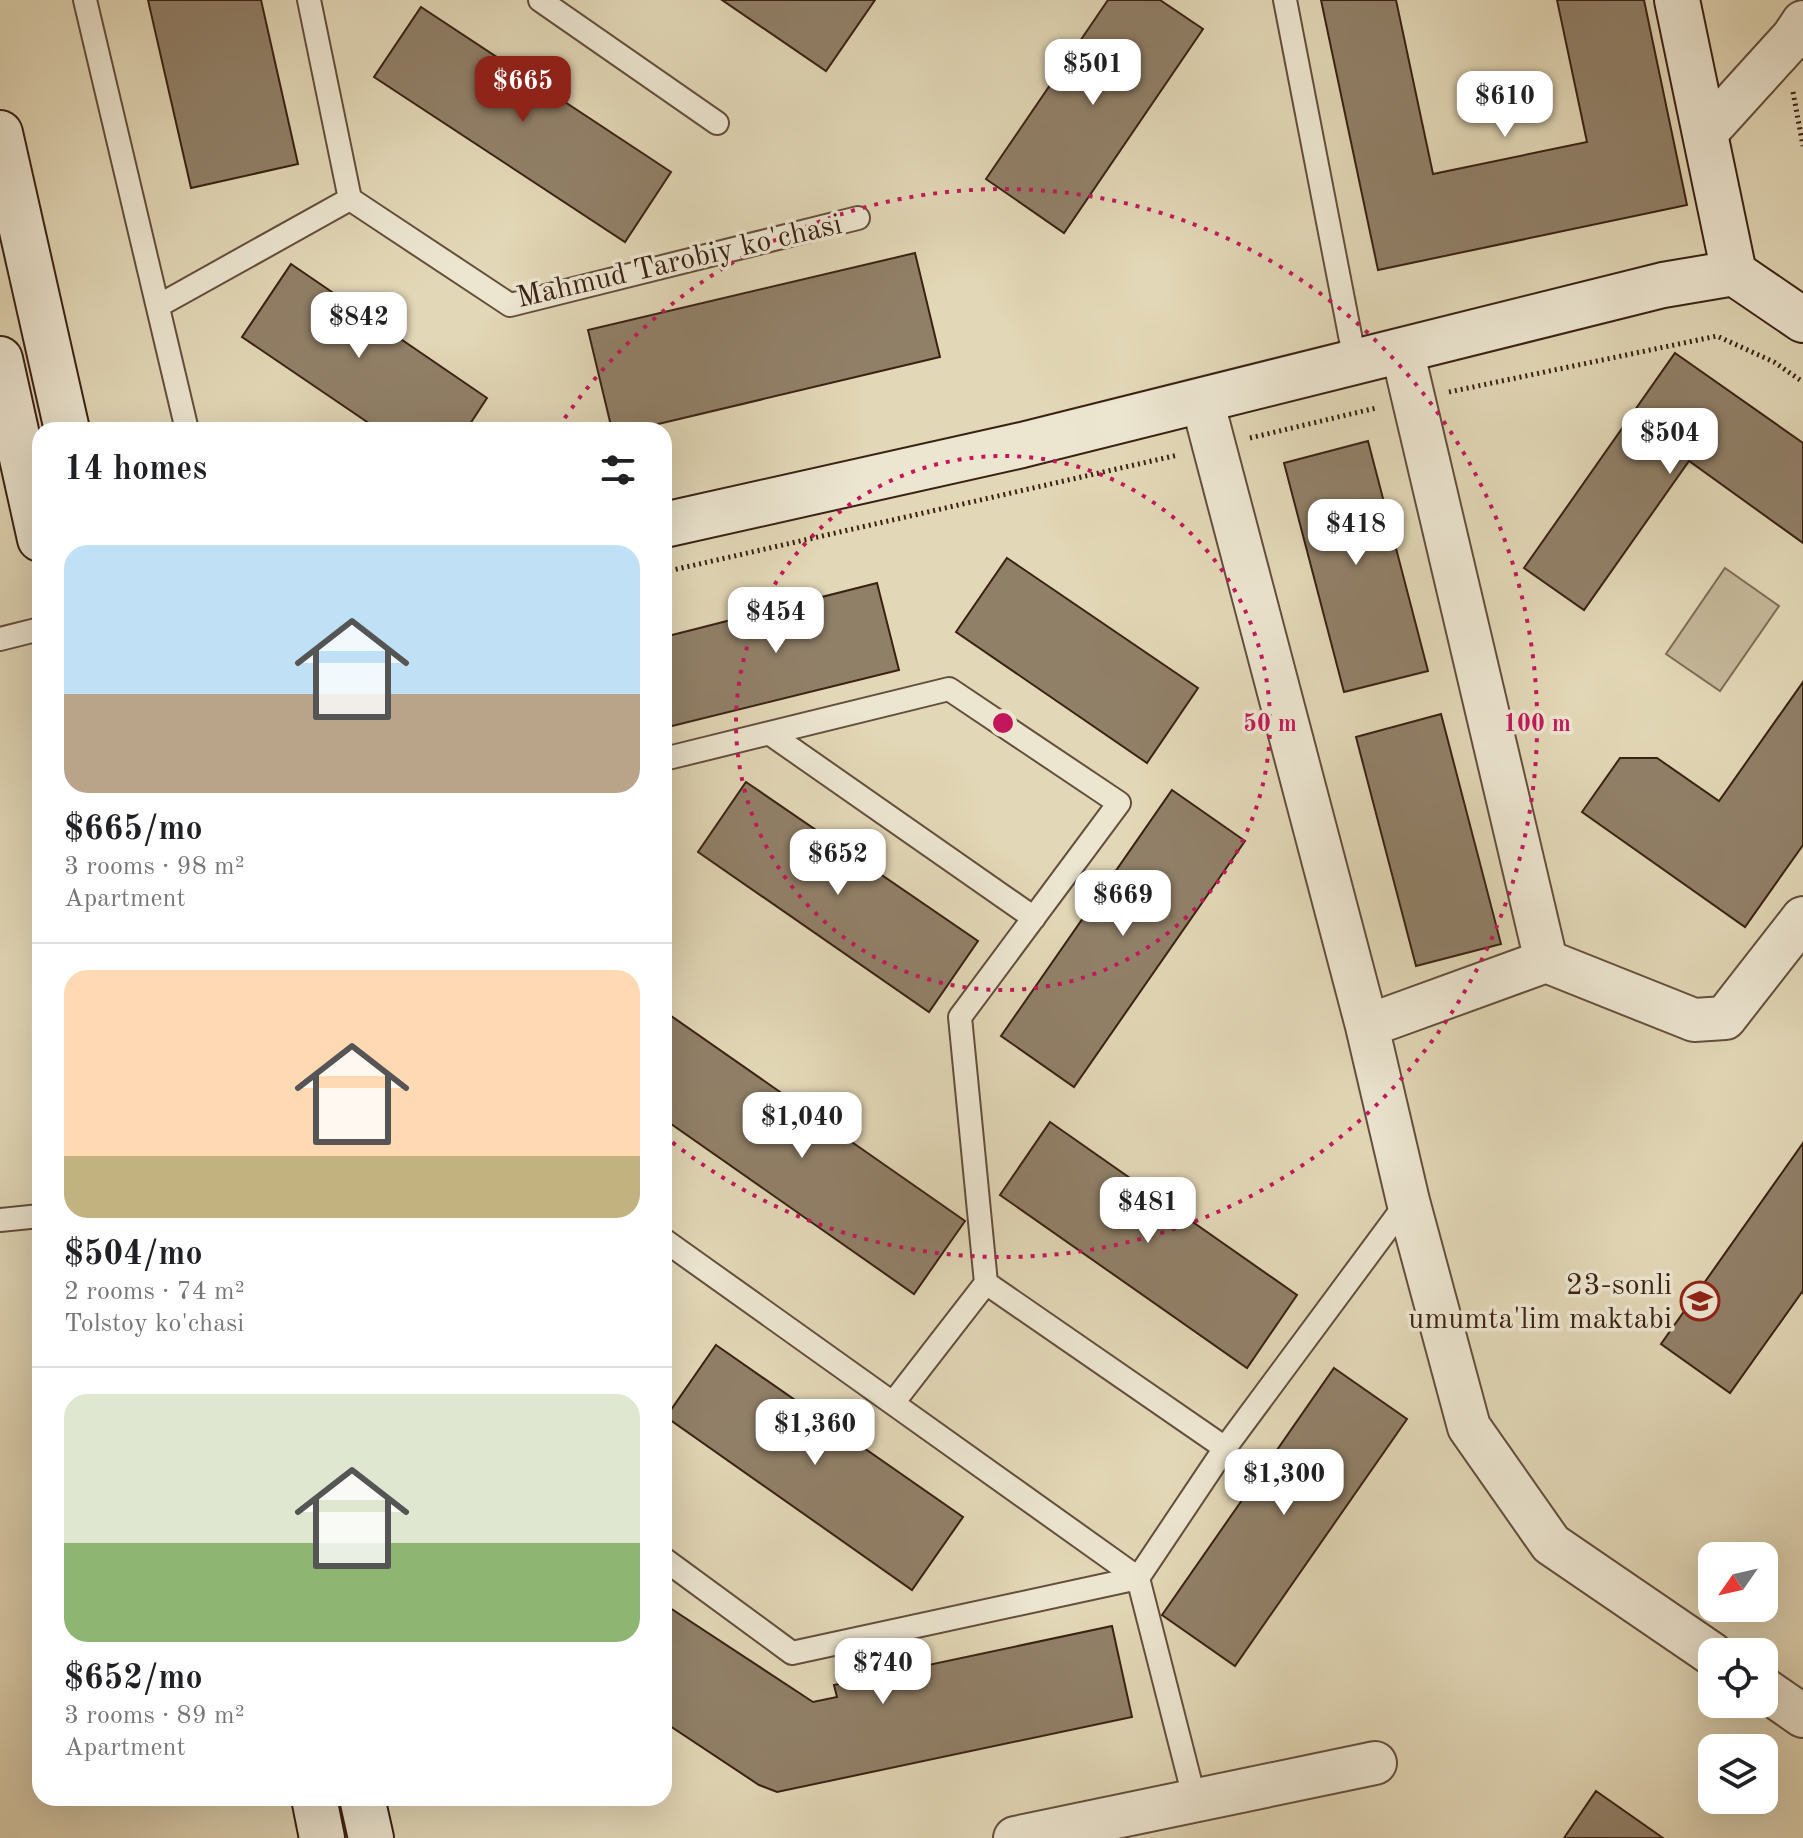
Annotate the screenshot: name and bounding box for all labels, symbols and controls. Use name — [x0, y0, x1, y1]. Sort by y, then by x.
pin: $501 — [1046, 39, 1140, 107]
text: $501 — [1063, 52, 1123, 78]
pin: $665 — [476, 56, 570, 124]
text: $665 — [493, 69, 553, 95]
pin: $610 — [1458, 71, 1552, 139]
text: $610 — [1475, 84, 1535, 110]
street label: Mahmud Tarobiy ko'chasi — [514, 210, 845, 314]
pin: $842 — [312, 292, 406, 360]
text: $842 — [329, 305, 389, 331]
pin: $504 — [1623, 408, 1717, 476]
text: $504 — [1640, 421, 1700, 447]
icon: filters — [596, 448, 640, 492]
text: 14 homes — [64, 453, 207, 487]
pin: $418 — [1309, 499, 1403, 567]
text: $418 — [1326, 512, 1386, 538]
pin: $454 — [729, 587, 823, 655]
icon: home — [280, 597, 424, 741]
text: $454 — [746, 600, 806, 626]
centre of rings — [989, 709, 1017, 737]
text: 50 m — [1243, 712, 1297, 737]
text: 100 m — [1503, 713, 1571, 737]
text: $665/mo — [64, 813, 203, 847]
pin: $652 — [791, 829, 885, 897]
text: $652 — [808, 842, 868, 868]
text: 3 rooms · 98 m² — [64, 854, 245, 880]
pin: $669 — [1076, 870, 1170, 938]
text: $669 — [1093, 883, 1153, 909]
text: Apartment — [64, 886, 186, 912]
icon: home — [280, 1022, 424, 1166]
pin: $1,040 — [737, 1092, 867, 1160]
text: $1,040 — [761, 1105, 843, 1131]
pin: $481 — [1101, 1177, 1195, 1245]
text: $481 — [1118, 1190, 1178, 1216]
text: $504/mo — [64, 1238, 203, 1272]
place label: 23-sonli umumta'lim maktabi — [1408, 1271, 1672, 1335]
text: 2 rooms · 74 m² — [64, 1279, 245, 1305]
school or university icon: 23-sonli umumta'lim maktabi — [1679, 1280, 1721, 1322]
text: Tolstoy ko'chasi — [64, 1311, 244, 1337]
pin: $1,360 — [750, 1399, 880, 1467]
text: $1,360 — [774, 1412, 856, 1438]
icon: home — [280, 1446, 424, 1590]
pin: $1,300 — [1219, 1449, 1349, 1517]
text: $1,300 — [1243, 1462, 1325, 1488]
north arrow — [1698, 1542, 1778, 1622]
map controls — [1698, 1542, 1778, 1814]
pin: $740 — [836, 1638, 930, 1706]
button: locate — [1698, 1638, 1778, 1718]
text: $740 — [853, 1651, 913, 1677]
text: $652/mo — [64, 1662, 203, 1696]
text: 3 rooms · 89 m² — [64, 1703, 245, 1729]
button: layers — [1698, 1734, 1778, 1814]
text: Apartment — [64, 1735, 186, 1761]

